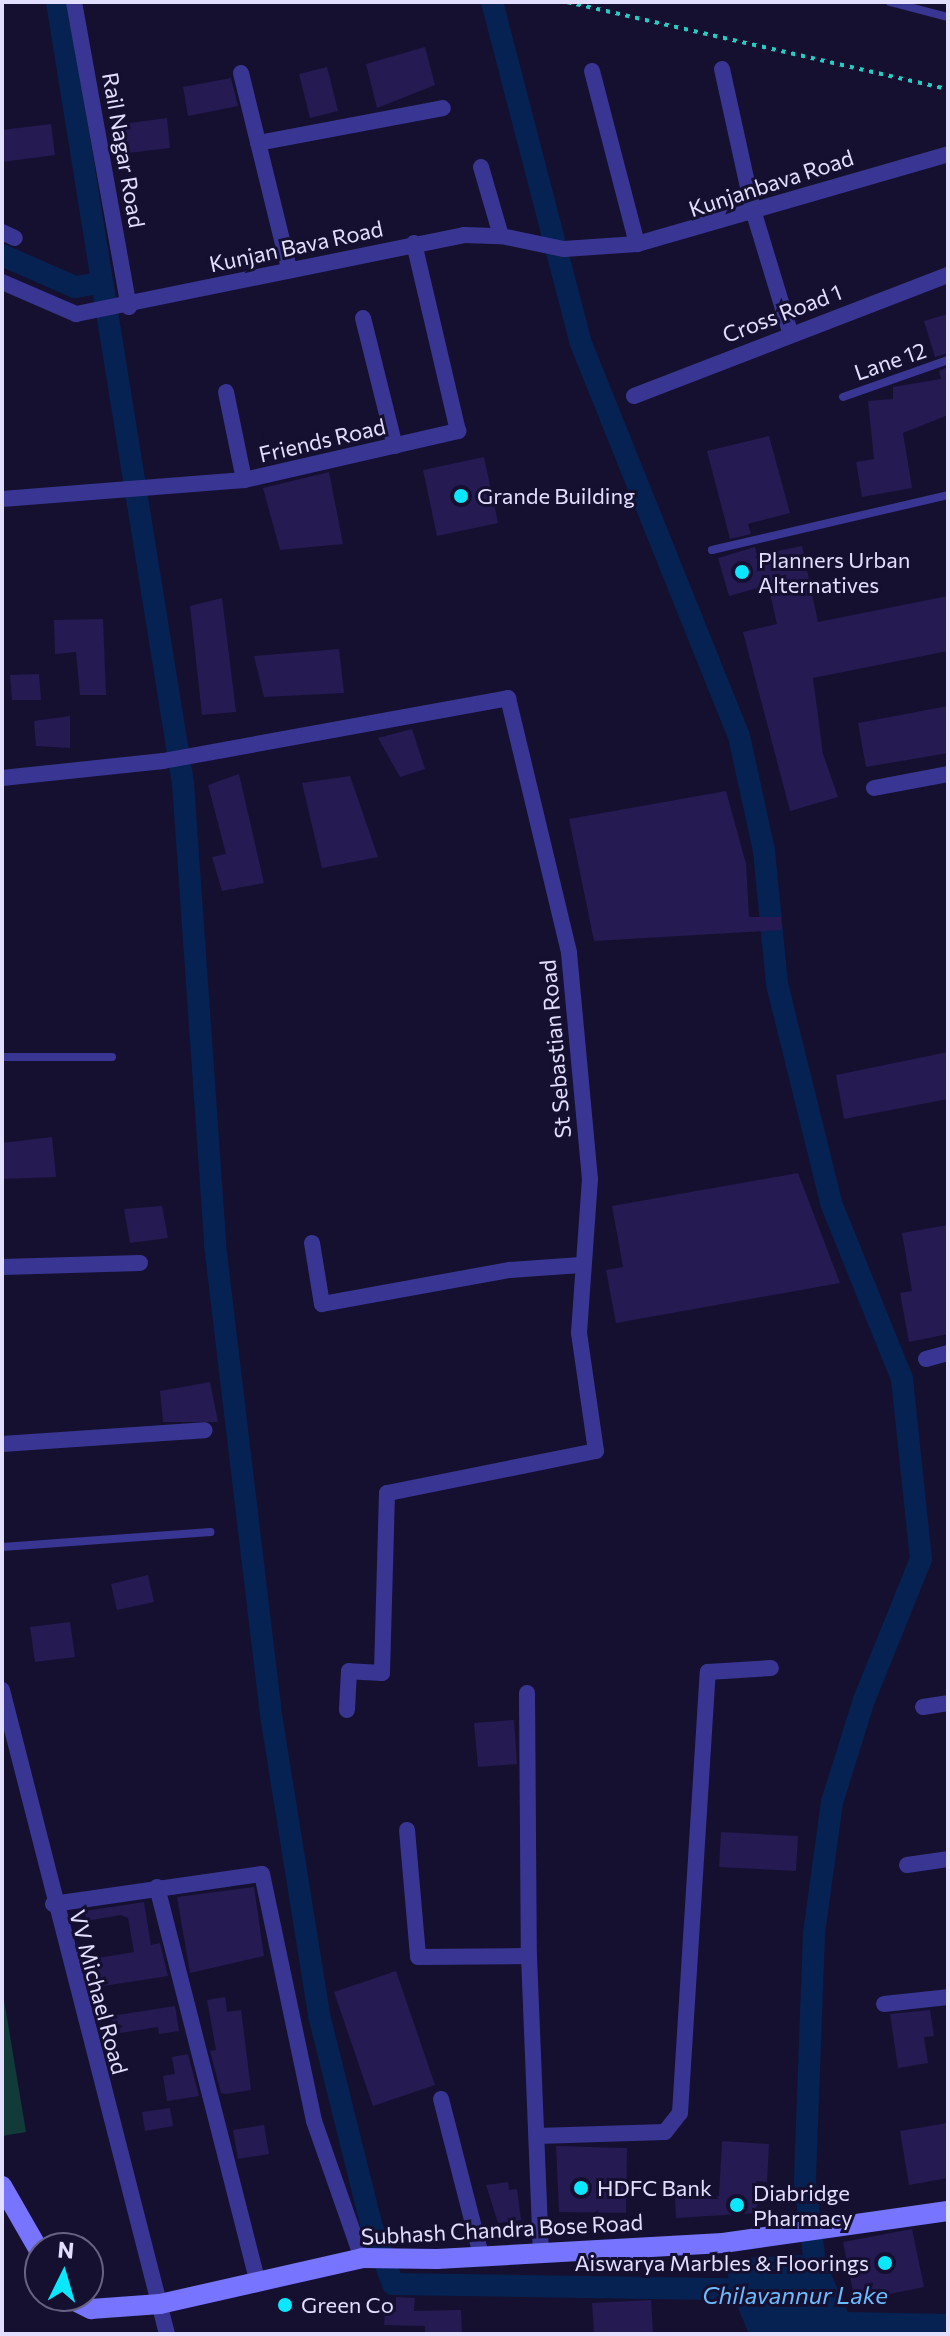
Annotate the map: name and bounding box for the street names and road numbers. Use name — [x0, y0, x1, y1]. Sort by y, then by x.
street label: Rail Nagar Road — [97, 70, 151, 230]
street label: Kunjanbava Road — [685, 144, 857, 222]
street label: Kunjan Bava Road — [207, 215, 385, 277]
street label: Cross Road 1 — [719, 278, 845, 348]
street label: Lane 12 — [851, 336, 929, 386]
street label: Friends Road — [256, 413, 388, 467]
street label: St Sebastian Road — [534, 959, 576, 1139]
street label: VV Michael Road — [64, 1907, 134, 2077]
street label: Subhash Chandra Bose Road — [360, 2208, 644, 2250]

